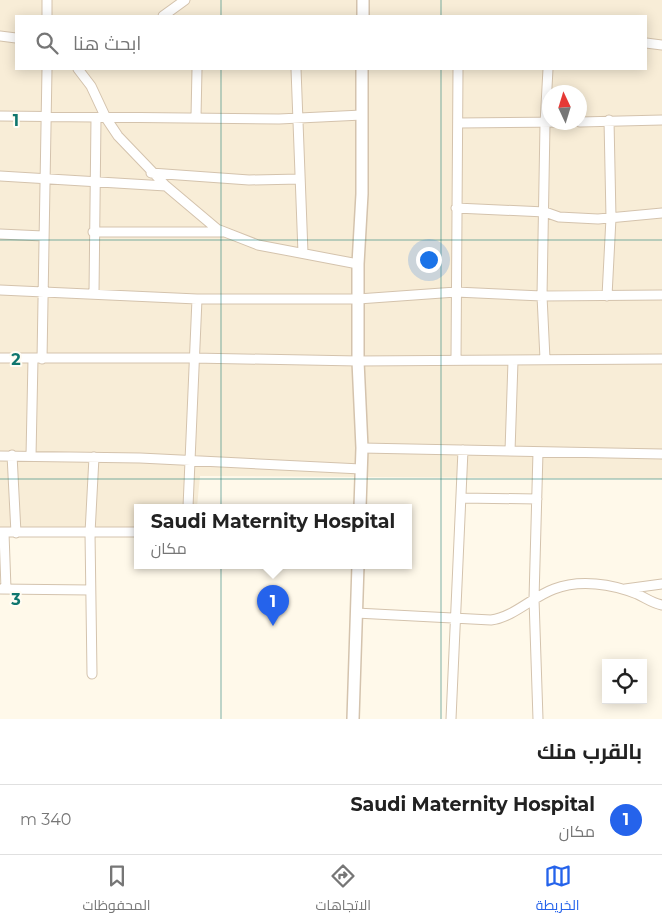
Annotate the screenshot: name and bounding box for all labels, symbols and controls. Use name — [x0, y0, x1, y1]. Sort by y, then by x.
search box — [15, 15, 647, 70]
icon: search — [33, 29, 61, 57]
text: ابحث هنا — [73, 32, 141, 55]
north arrow — [542, 85, 587, 130]
text: 1 — [13, 111, 19, 130]
your location — [416, 247, 442, 273]
text: 2 — [11, 350, 21, 369]
popup — [134, 504, 412, 569]
text: Saudi Maternity Hospital — [151, 510, 395, 533]
text: مكان — [151, 539, 187, 558]
pin: 1 — [257, 585, 289, 626]
text: 3 — [10, 590, 21, 609]
map controls — [602, 659, 647, 704]
button: locate — [602, 659, 647, 704]
text: بالقرب منك — [537, 739, 642, 764]
text: Saudi Maternity Hospital — [350, 793, 595, 816]
text: 340 m — [20, 810, 71, 829]
text: 1 — [623, 810, 629, 829]
text: مكان — [559, 822, 595, 841]
tab: المحفوظات — [82, 862, 151, 918]
tab: الاتجاهات — [316, 862, 371, 918]
tab: الخريطة — [536, 862, 580, 918]

